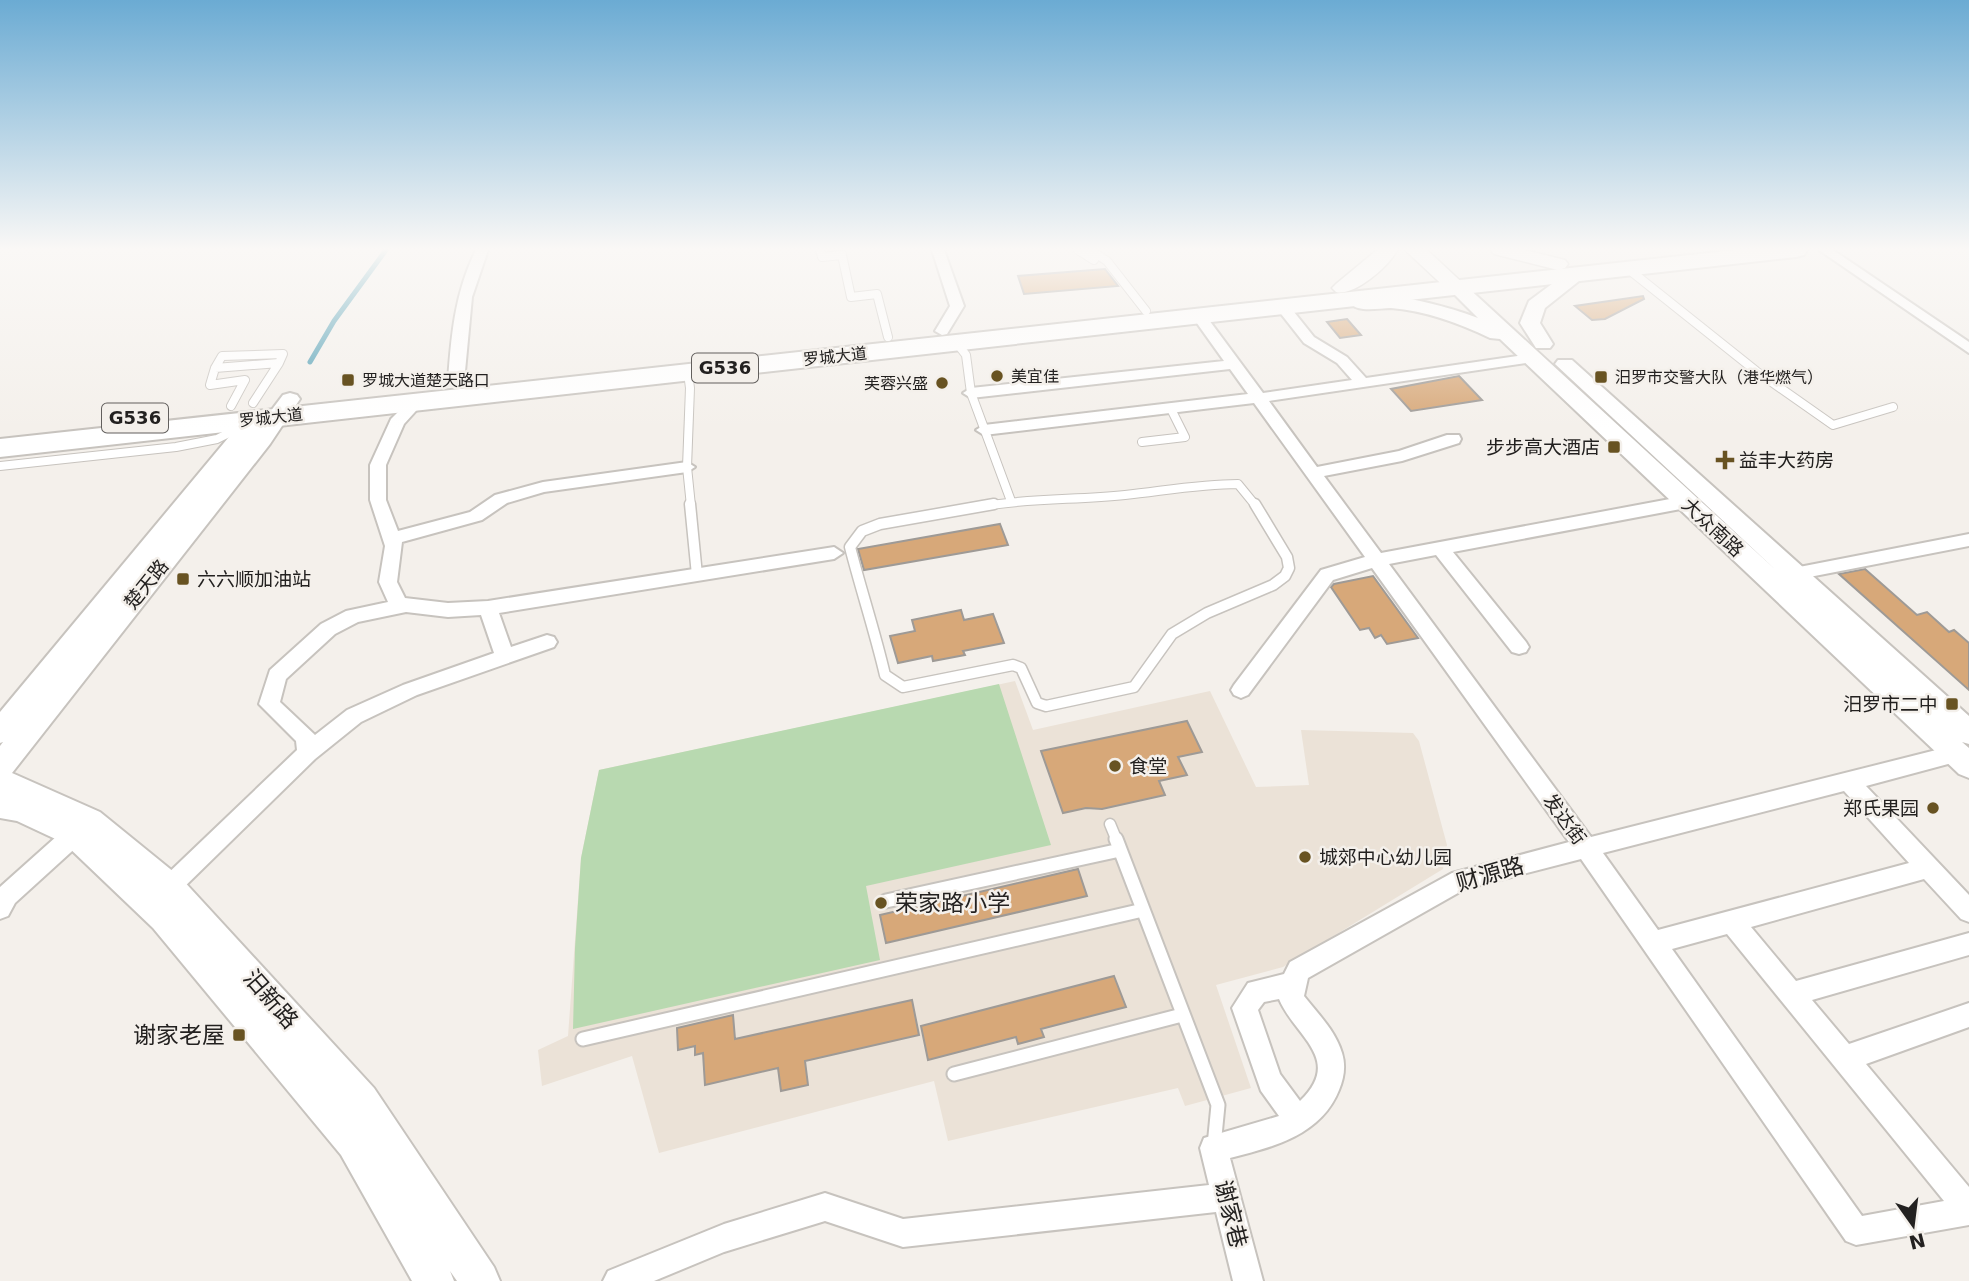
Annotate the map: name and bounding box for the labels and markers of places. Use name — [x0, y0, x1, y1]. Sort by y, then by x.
place label: 美宜佳 — [1011, 367, 1059, 386]
marker: 美宜佳 — [989, 368, 1005, 384]
place label: 汨罗市交警大队（港华燃气） — [1615, 368, 1823, 387]
marker: 汨罗市交警大队（港华燃气） — [1593, 369, 1609, 385]
place label: 罗城大道楚天路口 — [362, 371, 490, 390]
marker: 罗城大道楚天路口 — [340, 372, 356, 388]
place label: 芙蓉兴盛 — [864, 374, 928, 393]
marker: 芙蓉兴盛 — [934, 375, 950, 391]
place label: 步步高大酒店 — [1486, 436, 1600, 458]
marker: 步步高大酒店 — [1606, 439, 1622, 455]
place label: 益丰大药房 — [1739, 449, 1834, 471]
marker: 益丰大药房 — [1717, 452, 1733, 468]
place label: 六六顺加油站 — [197, 568, 311, 590]
marker: 六六顺加油站 — [175, 571, 191, 587]
place label: 汨罗市二中 — [1843, 693, 1938, 715]
marker: 汨罗市二中 — [1944, 696, 1960, 712]
place label: 食堂 — [1129, 755, 1167, 777]
marker: 食堂 — [1107, 758, 1123, 774]
place label: 郑氏果园 — [1843, 797, 1919, 819]
marker: 郑氏果园 — [1925, 800, 1941, 816]
place label: 城郊中心幼儿园 — [1319, 846, 1452, 868]
marker: 城郊中心幼儿园 — [1297, 849, 1313, 865]
place label: 荣家路小学 — [895, 890, 1010, 916]
marker: 荣家路小学 — [873, 895, 889, 911]
place label: 谢家老屋 — [133, 1022, 225, 1048]
marker: 谢家老屋 — [231, 1027, 247, 1043]

